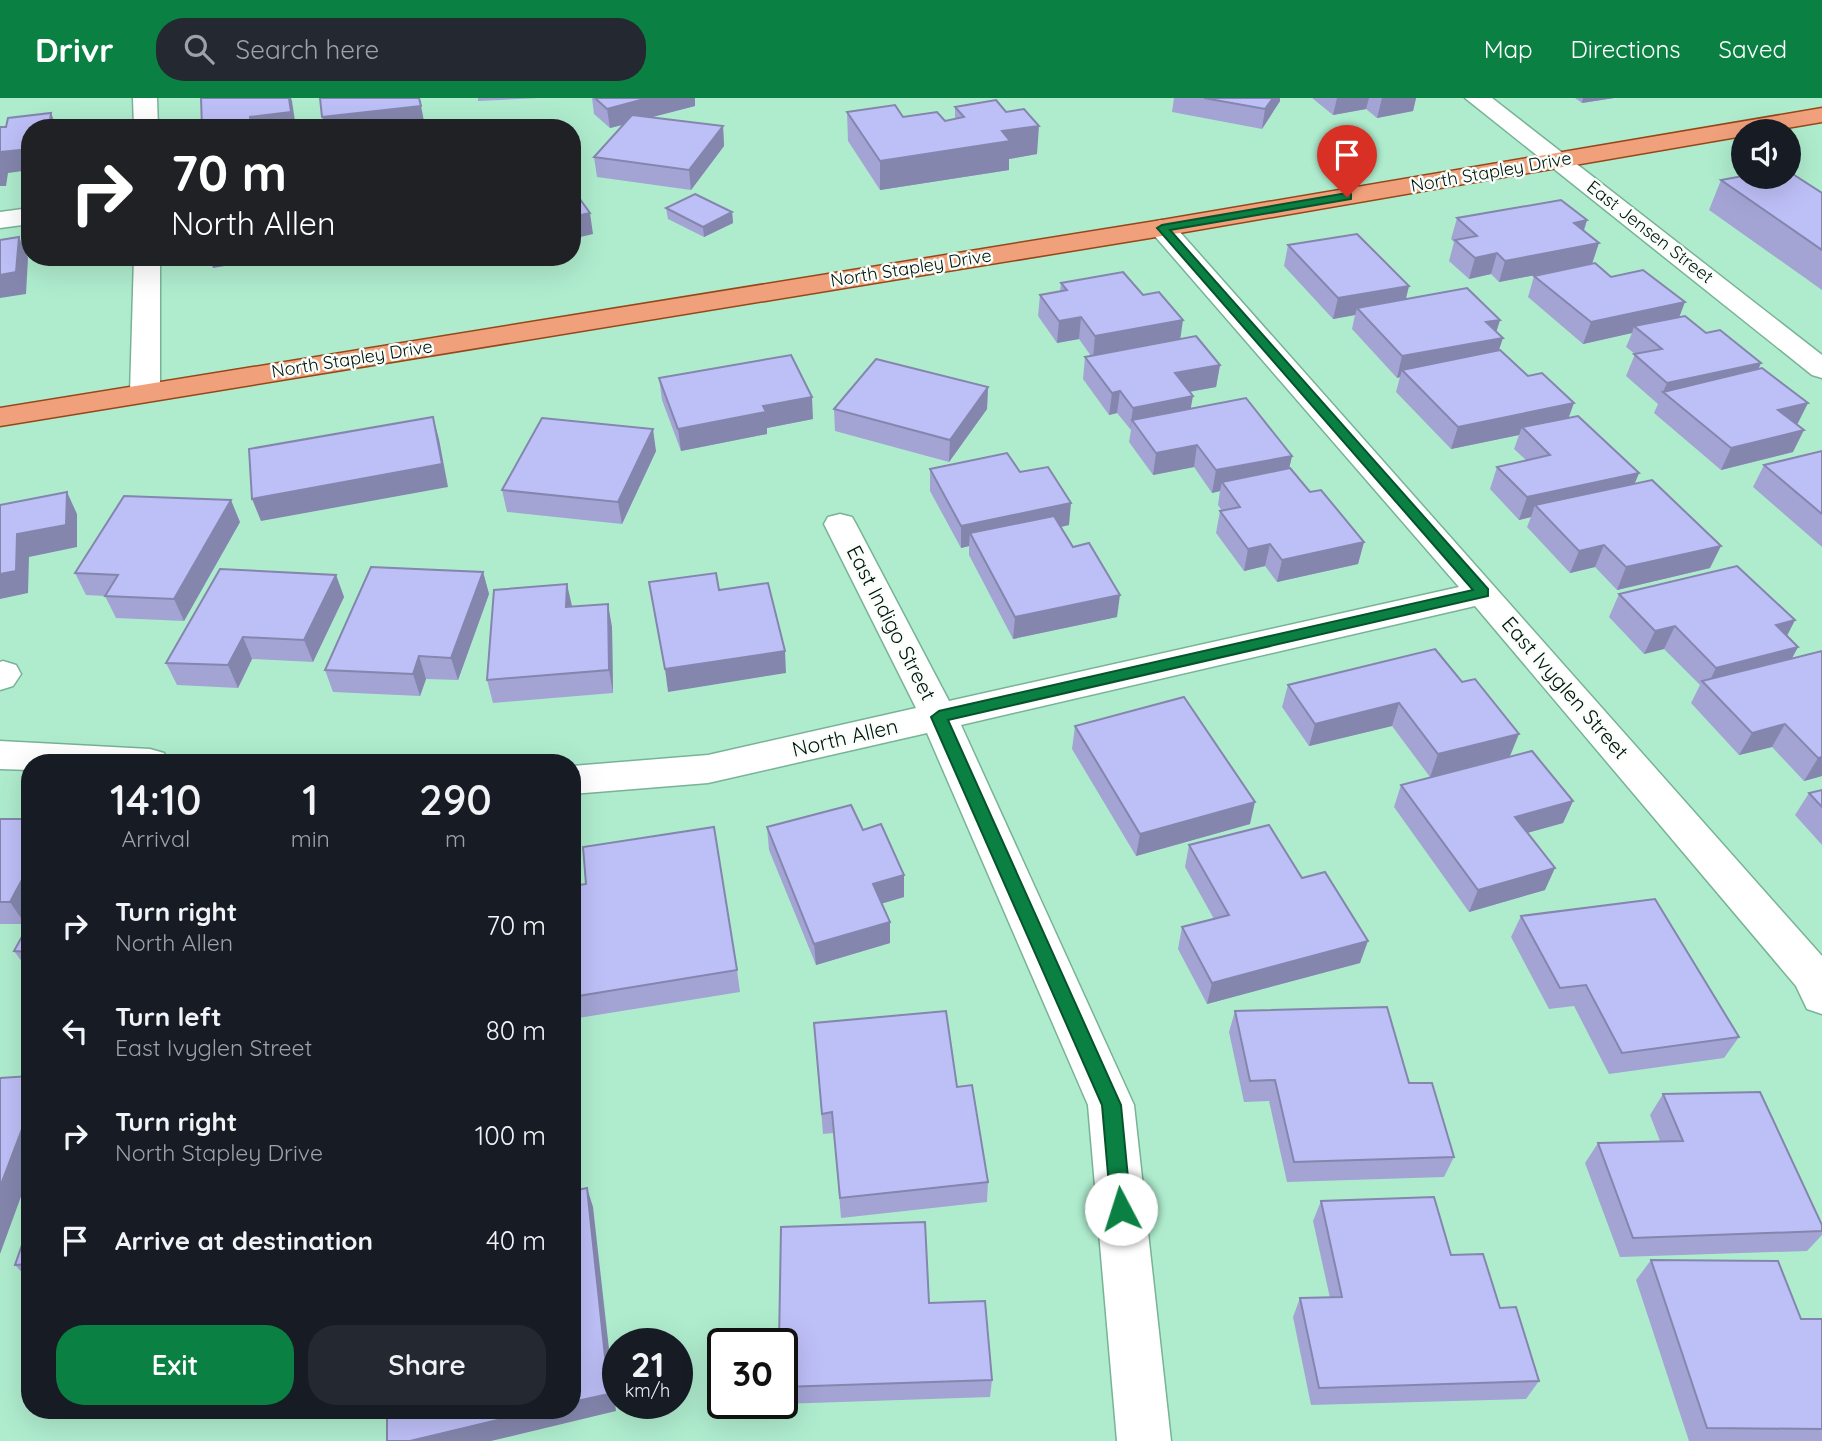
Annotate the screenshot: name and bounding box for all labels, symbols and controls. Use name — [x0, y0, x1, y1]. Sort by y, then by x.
search box — [156, 18, 646, 81]
text: Drivr — [35, 29, 114, 70]
icon: search — [180, 30, 218, 68]
text: Search here — [236, 33, 379, 66]
text: Map — [1484, 34, 1533, 64]
text: Directions — [1571, 34, 1681, 64]
text: Saved — [1719, 34, 1787, 64]
map controls — [1731, 119, 1801, 189]
button: sound — [1731, 119, 1801, 189]
pin — [1317, 125, 1377, 197]
icon: arrive — [1328, 136, 1366, 174]
text: 70 m — [171, 142, 287, 203]
street label: North Stapley Drive — [1409, 146, 1573, 197]
icon: right — [56, 147, 147, 238]
street label: East Jensen Street — [1582, 175, 1718, 288]
text: North Allen — [171, 203, 335, 243]
street label: North Stapley Drive — [829, 243, 993, 292]
street label: North Stapley Drive — [270, 334, 434, 383]
street label: East Indigo Street — [842, 541, 942, 704]
street label: East Ivyglen Street — [1497, 611, 1635, 764]
street label: North Allen — [789, 712, 900, 762]
text: 14:10 — [110, 773, 202, 826]
text: 1 — [302, 773, 318, 826]
text: 290 — [419, 773, 492, 826]
text: Arrival — [121, 824, 190, 853]
text: min — [291, 824, 330, 853]
text: m — [445, 824, 466, 853]
text: Turn right — [115, 895, 237, 928]
icon: right — [56, 907, 94, 945]
text: 70 m — [486, 909, 546, 942]
text: North Allen — [115, 928, 233, 957]
text: Turn left — [115, 1000, 222, 1033]
icon: left — [56, 1012, 94, 1050]
text: 80 m — [486, 1014, 546, 1047]
text: East Ivyglen Street — [115, 1033, 312, 1062]
text: Turn right — [115, 1105, 237, 1138]
icon: right — [56, 1117, 94, 1155]
text: 100 m — [475, 1119, 546, 1152]
text: North Stapley Drive — [115, 1138, 323, 1167]
position arrow — [1084, 1172, 1158, 1246]
icon: arrive — [56, 1222, 94, 1260]
text: Arrive at destination — [115, 1224, 373, 1257]
text: 40 m — [486, 1224, 546, 1257]
button: Exit — [56, 1325, 294, 1405]
button: Share — [308, 1325, 546, 1405]
speed limit sign: 30 — [707, 1328, 798, 1419]
text: 21 — [631, 1342, 664, 1386]
text: km/h — [625, 1379, 670, 1402]

